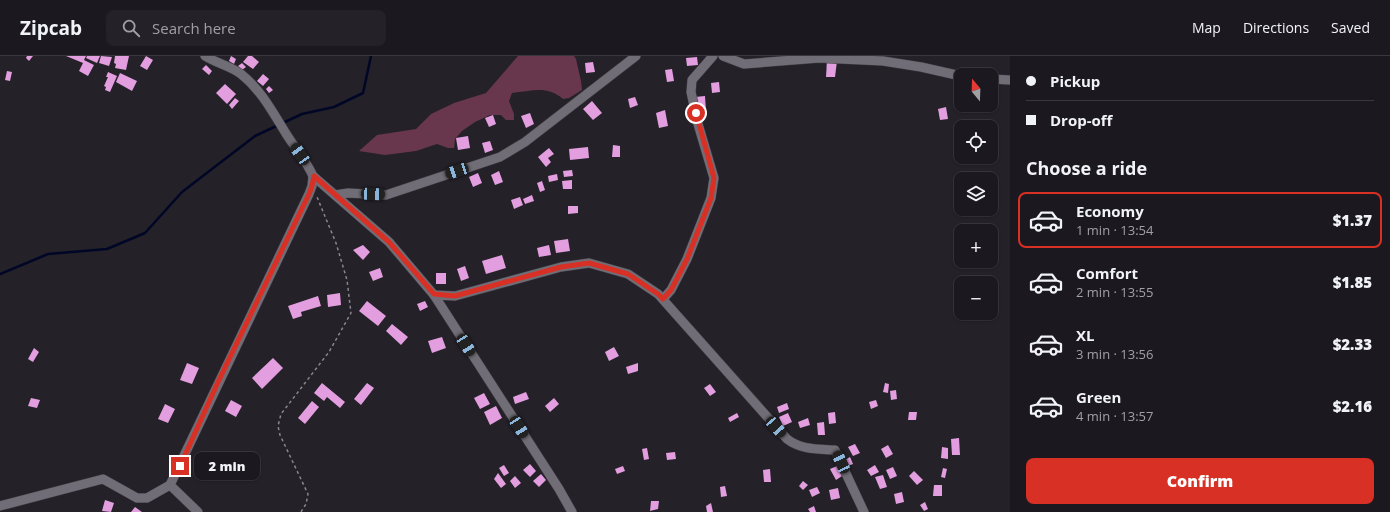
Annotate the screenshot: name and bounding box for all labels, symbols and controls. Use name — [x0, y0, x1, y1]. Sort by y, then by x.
search box — [106, 10, 386, 46]
text: Zipcab — [20, 15, 82, 41]
icon: search — [120, 17, 142, 39]
text: Search here — [152, 18, 236, 38]
text: Map — [1192, 18, 1221, 37]
text: Directions — [1243, 18, 1309, 37]
text: Saved — [1331, 18, 1370, 37]
north arrow — [954, 68, 998, 112]
map controls — [954, 68, 998, 320]
text: Pickup — [1050, 71, 1100, 91]
route start — [687, 104, 705, 122]
text: Drop-off — [1050, 110, 1112, 130]
button: locate — [954, 120, 998, 164]
car — [288, 141, 312, 167]
text: Choose a ride — [1026, 156, 1147, 180]
car — [444, 162, 470, 180]
button: layers — [954, 172, 998, 216]
car — [361, 188, 385, 200]
text: Economy — [1076, 201, 1144, 221]
icon: car — [1028, 202, 1064, 238]
text: $1.37 — [1333, 210, 1372, 230]
text: 1 min · 13:54 — [1076, 221, 1153, 239]
button: + — [954, 224, 998, 268]
text: Comfort — [1076, 263, 1138, 283]
icon: car — [1028, 264, 1064, 300]
text: $1.85 — [1333, 272, 1372, 292]
button: − — [954, 276, 998, 320]
text: 2 min · 13:55 — [1076, 283, 1153, 301]
text: XL — [1076, 325, 1094, 345]
icon: car — [1028, 326, 1064, 362]
car — [454, 332, 478, 358]
text: $2.33 — [1333, 334, 1372, 354]
text: 3 min · 13:56 — [1076, 345, 1153, 363]
text: Green — [1076, 387, 1121, 407]
icon: car — [1028, 388, 1064, 424]
text: $2.16 — [1333, 396, 1372, 416]
text: 4 min · 13:57 — [1076, 407, 1153, 425]
car — [507, 414, 531, 440]
car — [764, 414, 788, 440]
car — [830, 449, 852, 475]
callout: 2 min — [194, 452, 260, 480]
route end — [171, 457, 189, 475]
text: 2 min — [209, 457, 245, 475]
button: Confirm — [1026, 458, 1374, 504]

